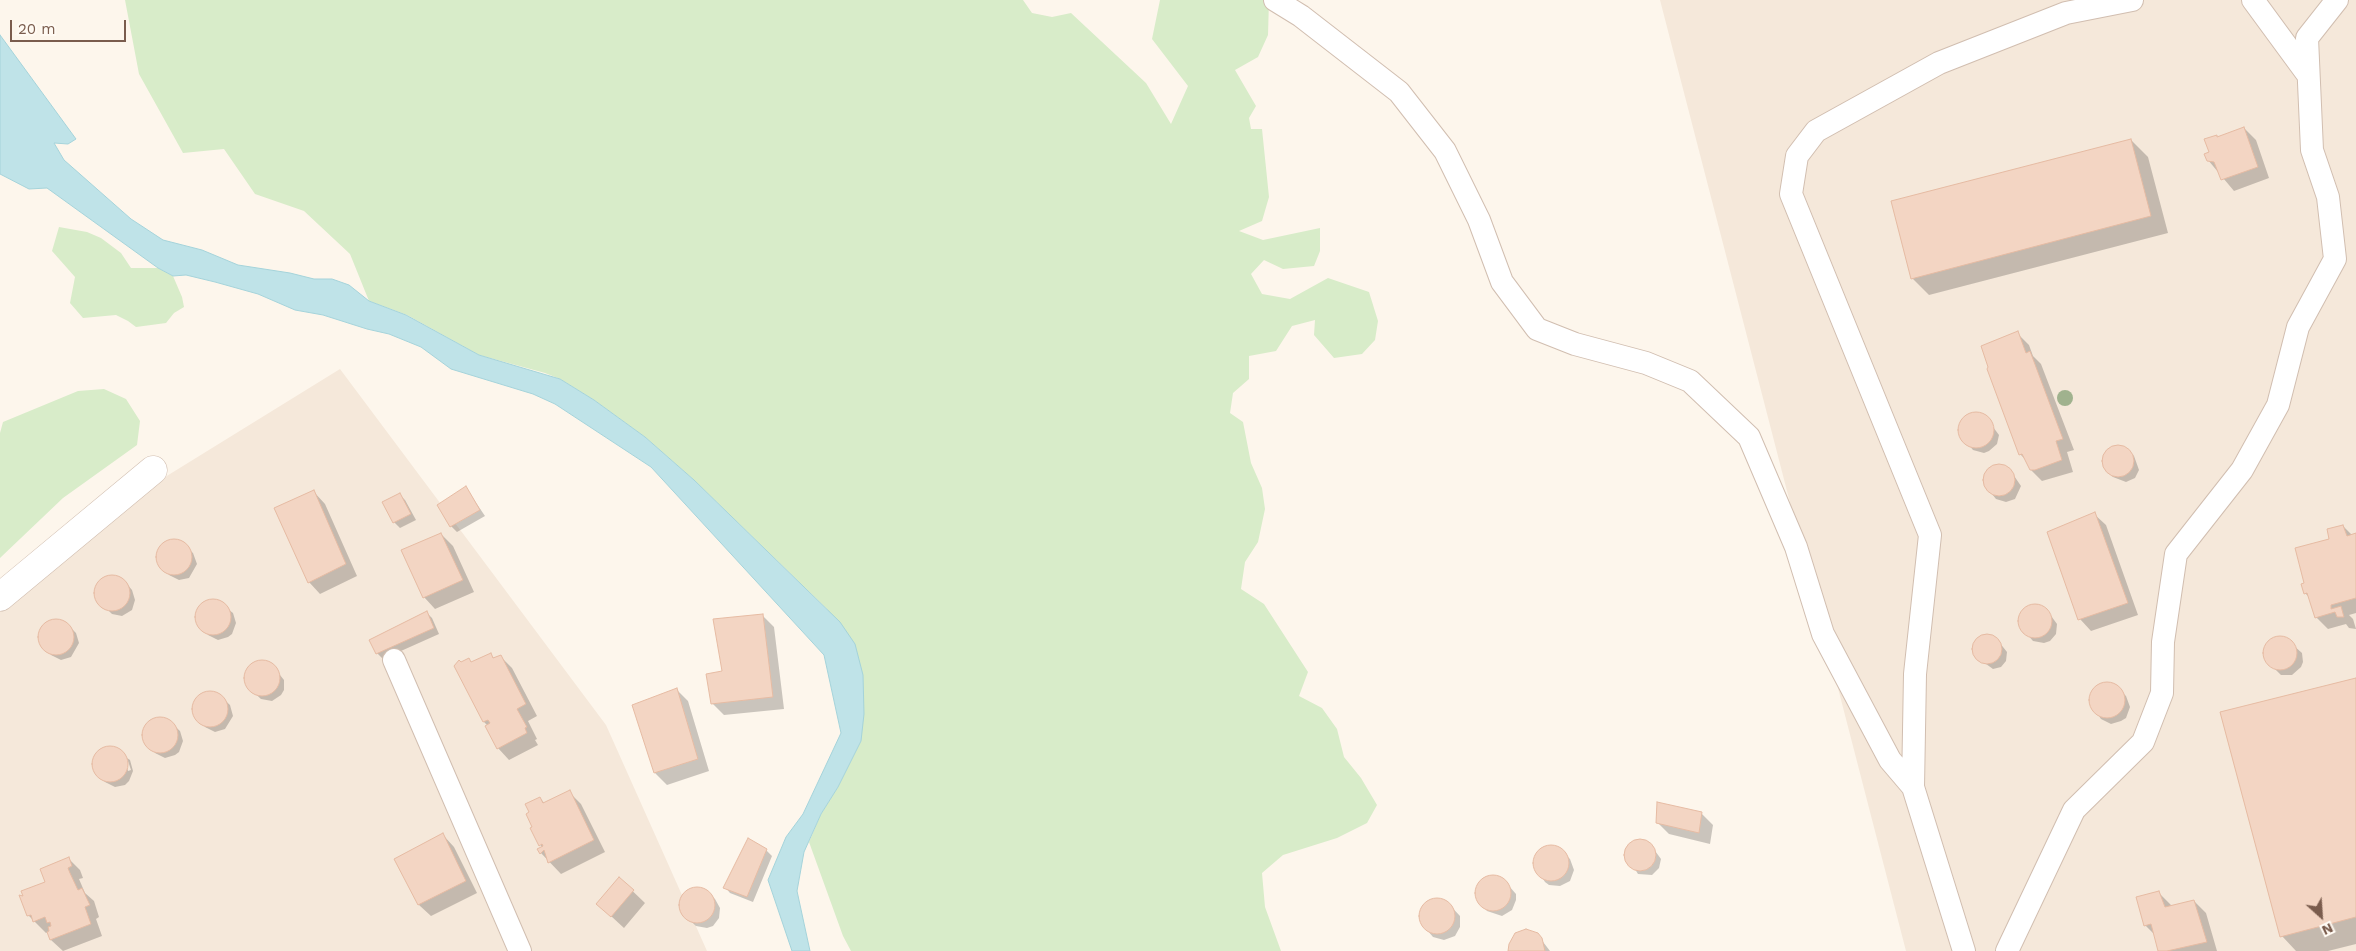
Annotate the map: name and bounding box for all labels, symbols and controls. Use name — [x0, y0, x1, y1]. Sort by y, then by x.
scale bar — [12, 10, 129, 42]
text: 20 m — [18, 20, 56, 38]
north arrow — [2296, 891, 2346, 941]
text: N — [2319, 920, 2336, 939]

